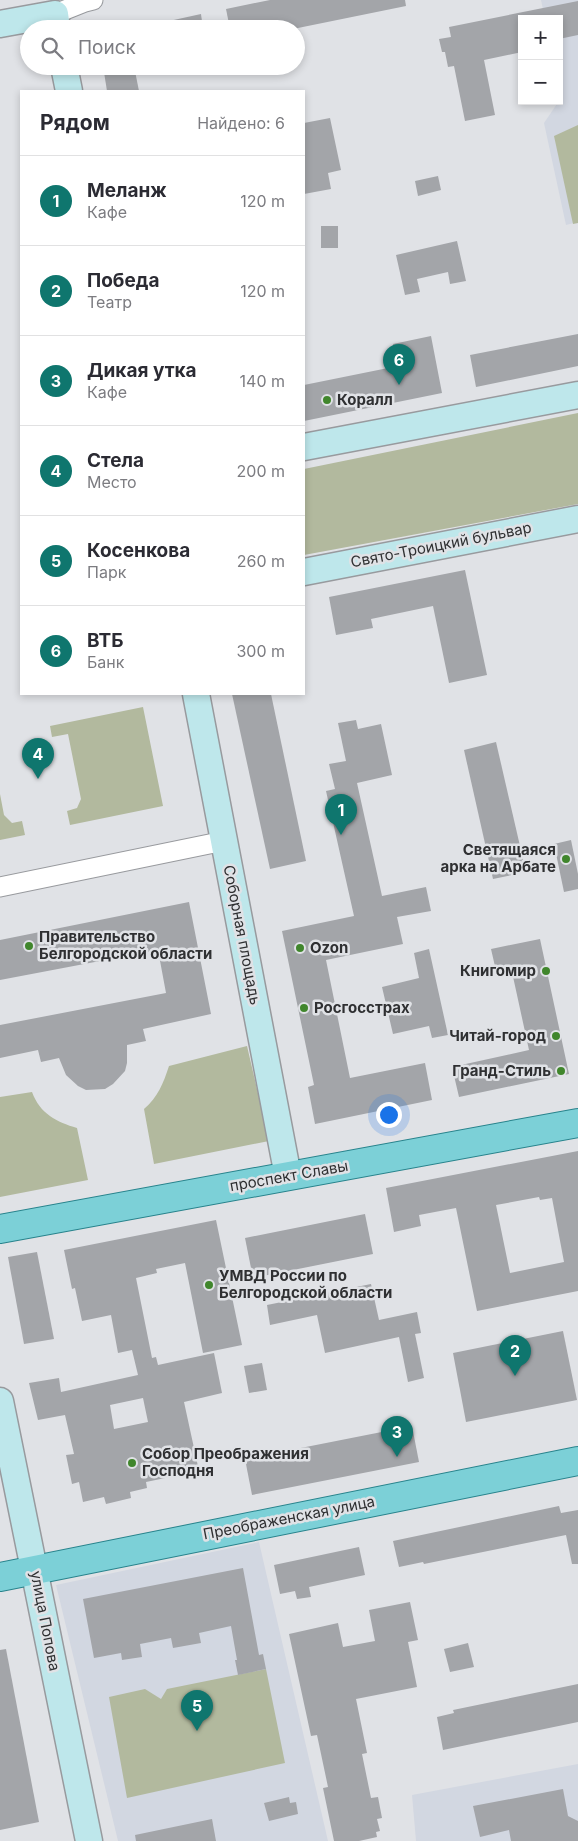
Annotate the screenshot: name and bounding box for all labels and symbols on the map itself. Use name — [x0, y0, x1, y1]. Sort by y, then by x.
pin: 6 — [383, 344, 415, 385]
place label: Коралл — [337, 390, 393, 409]
marker: Коралл — [321, 394, 333, 406]
street label: Свято-Троицкий бульвар — [349, 518, 533, 571]
pin: 4 — [22, 738, 54, 779]
pin: 1 — [325, 794, 357, 835]
place label: Светящаяся арка на Арбате — [440, 840, 556, 876]
marker: Светящаяся арка на Арбате — [560, 853, 572, 865]
street label: Соборная площадь — [220, 863, 265, 1006]
place label: Правительство Белгородской области — [39, 927, 212, 963]
place label: Ozon — [310, 938, 348, 957]
marker: Правительство Белгородской области — [23, 940, 35, 952]
marker: Ozon — [294, 942, 306, 954]
place label: Книгомир — [460, 961, 536, 980]
marker: Книгомир — [540, 965, 552, 977]
place label: Росгосстрах — [314, 998, 410, 1017]
marker: Росгосстрах — [298, 1002, 310, 1014]
place label: Читай-город — [449, 1026, 546, 1045]
marker: Читай-город — [550, 1030, 562, 1042]
place label: Гранд-Стиль — [452, 1061, 551, 1080]
marker: Гранд-Стиль — [555, 1065, 567, 1077]
your location — [376, 1102, 402, 1128]
street label: проспект Славы — [228, 1156, 350, 1195]
place label: УМВД России по Белгородской области — [219, 1266, 392, 1302]
marker: УМВД России по Белгородской области — [203, 1279, 215, 1291]
pin: 2 — [499, 1335, 531, 1376]
pin: 3 — [381, 1416, 413, 1457]
place label: Собор Преображения Господня — [142, 1444, 309, 1480]
marker: Собор Преображения Господня — [126, 1457, 138, 1469]
street label: Преображенская улица — [201, 1492, 376, 1543]
street label: улица Попова — [26, 1569, 65, 1673]
pin: 5 — [181, 1690, 213, 1731]

